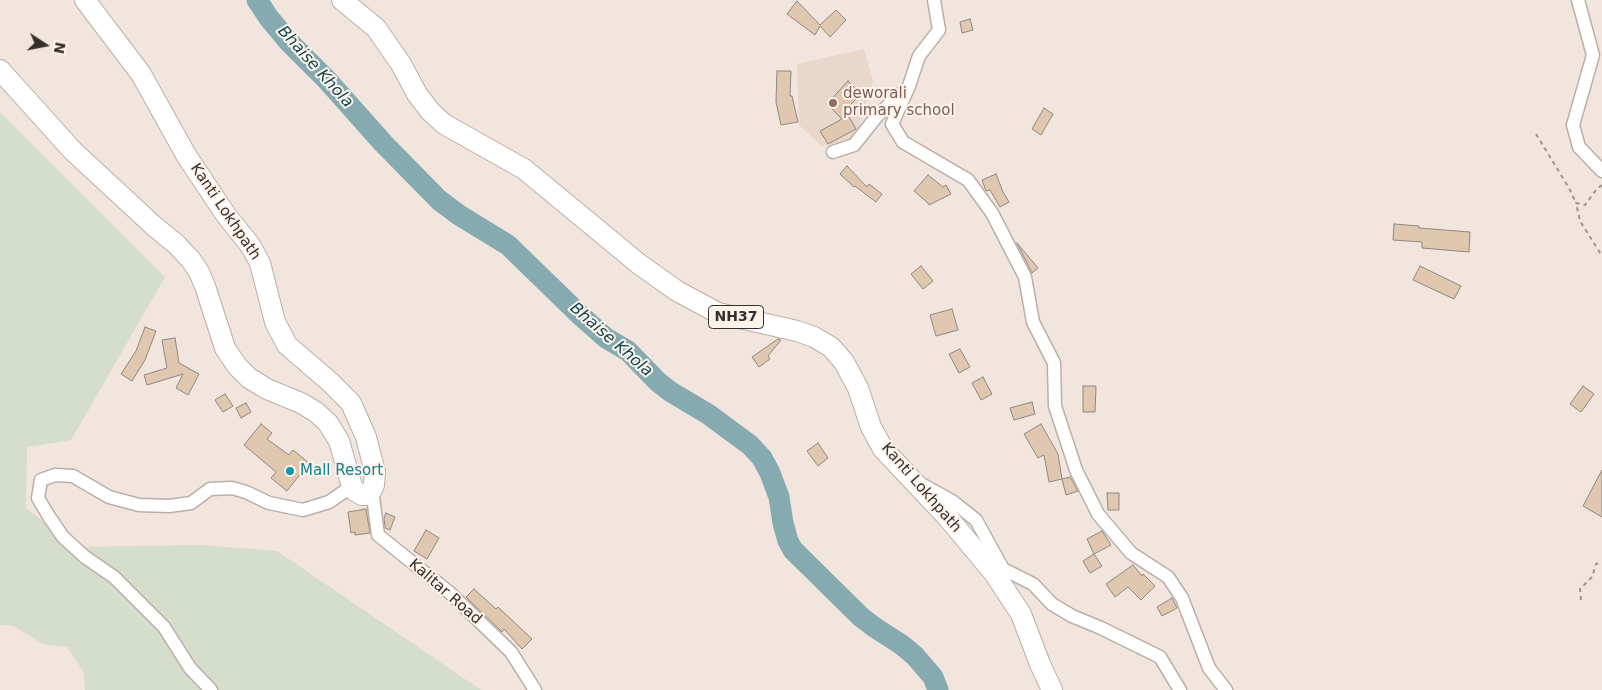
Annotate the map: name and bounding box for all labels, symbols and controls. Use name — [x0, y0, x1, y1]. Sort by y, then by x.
north arrow — [20, 20, 70, 70]
water label: Bhaise Khola — [273, 22, 357, 112]
text: N — [51, 41, 69, 55]
place label: deworali primary school — [843, 85, 955, 120]
marker: deworali primary school — [827, 97, 839, 109]
street label: Kanti Lokhpath — [186, 160, 264, 264]
water label: Bhaise Khola — [566, 299, 656, 381]
road number: NH37 — [708, 306, 764, 328]
street label: Kanti Lokhpath — [877, 440, 965, 536]
place label: Mall Resort — [300, 462, 383, 480]
marker: Mall Resort — [284, 465, 296, 477]
street label: Kalitar Road — [405, 555, 485, 629]

